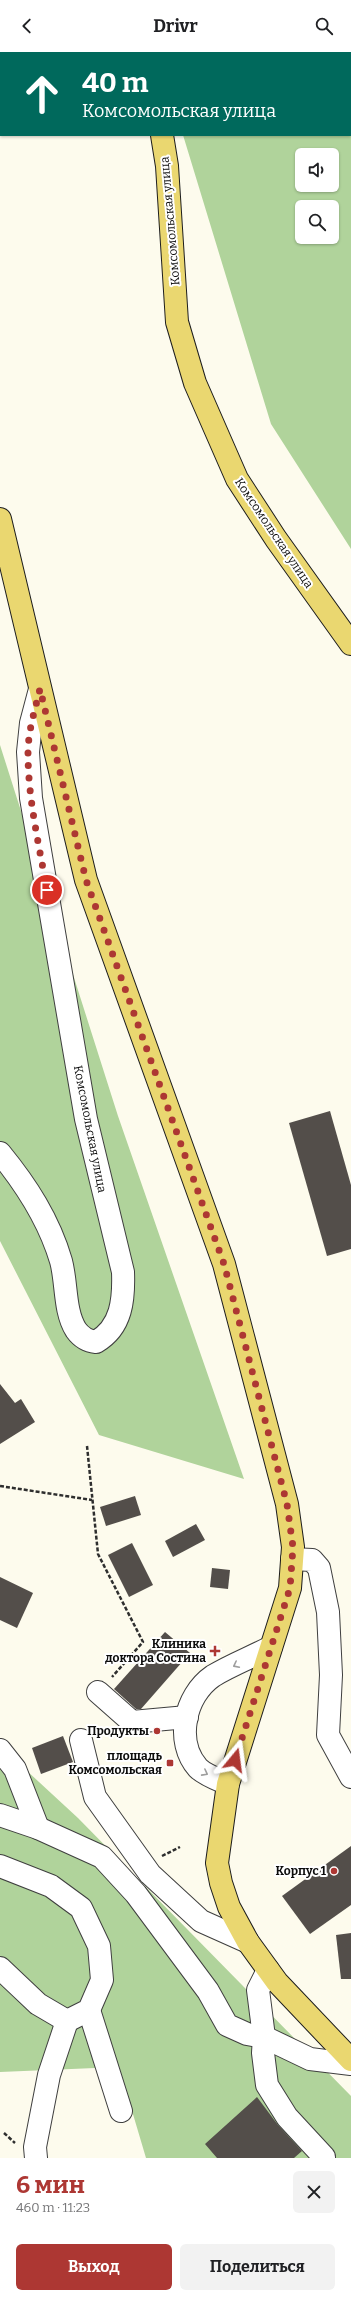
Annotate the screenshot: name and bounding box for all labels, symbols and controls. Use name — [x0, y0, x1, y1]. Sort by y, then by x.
icon: back — [16, 15, 38, 37]
text: Drivr — [153, 15, 198, 37]
icon: search — [313, 15, 335, 37]
text: 40 m — [82, 66, 149, 99]
icon: ahead — [16, 68, 68, 120]
text: Комсомольская улица — [82, 100, 276, 122]
map controls — [295, 148, 339, 244]
button: sound — [295, 148, 339, 192]
street label: Комсомольская улица — [157, 156, 183, 286]
button: search — [295, 200, 339, 244]
street label: Комсомольская улица — [232, 475, 316, 591]
pin — [30, 873, 64, 907]
icon: arrive — [36, 879, 58, 901]
street label: Комсомольская улица — [71, 1064, 109, 1194]
place label: Клиника доктора Состина — [105, 1637, 206, 1665]
marker: Клиника доктора Состина — [209, 1645, 221, 1657]
one-way arrow — [233, 1660, 240, 1667]
place label: Продукты — [87, 1724, 149, 1738]
marker: Продукты — [152, 1726, 162, 1736]
position arrow — [214, 1739, 256, 1781]
place label: площадь Комсомольская — [68, 1749, 163, 1777]
marker: площадь Комсомольская — [165, 1758, 175, 1768]
one-way arrow — [201, 1768, 208, 1775]
place label: Корпус 1 — [276, 1864, 327, 1878]
marker: Корпус 1 — [329, 1866, 339, 1876]
text: 6 мин — [16, 2171, 85, 2199]
button: close — [293, 2171, 335, 2213]
text: 460 m · 11:23 — [16, 2200, 90, 2215]
button: Выход — [16, 2244, 172, 2290]
button: Поделиться — [180, 2244, 335, 2290]

